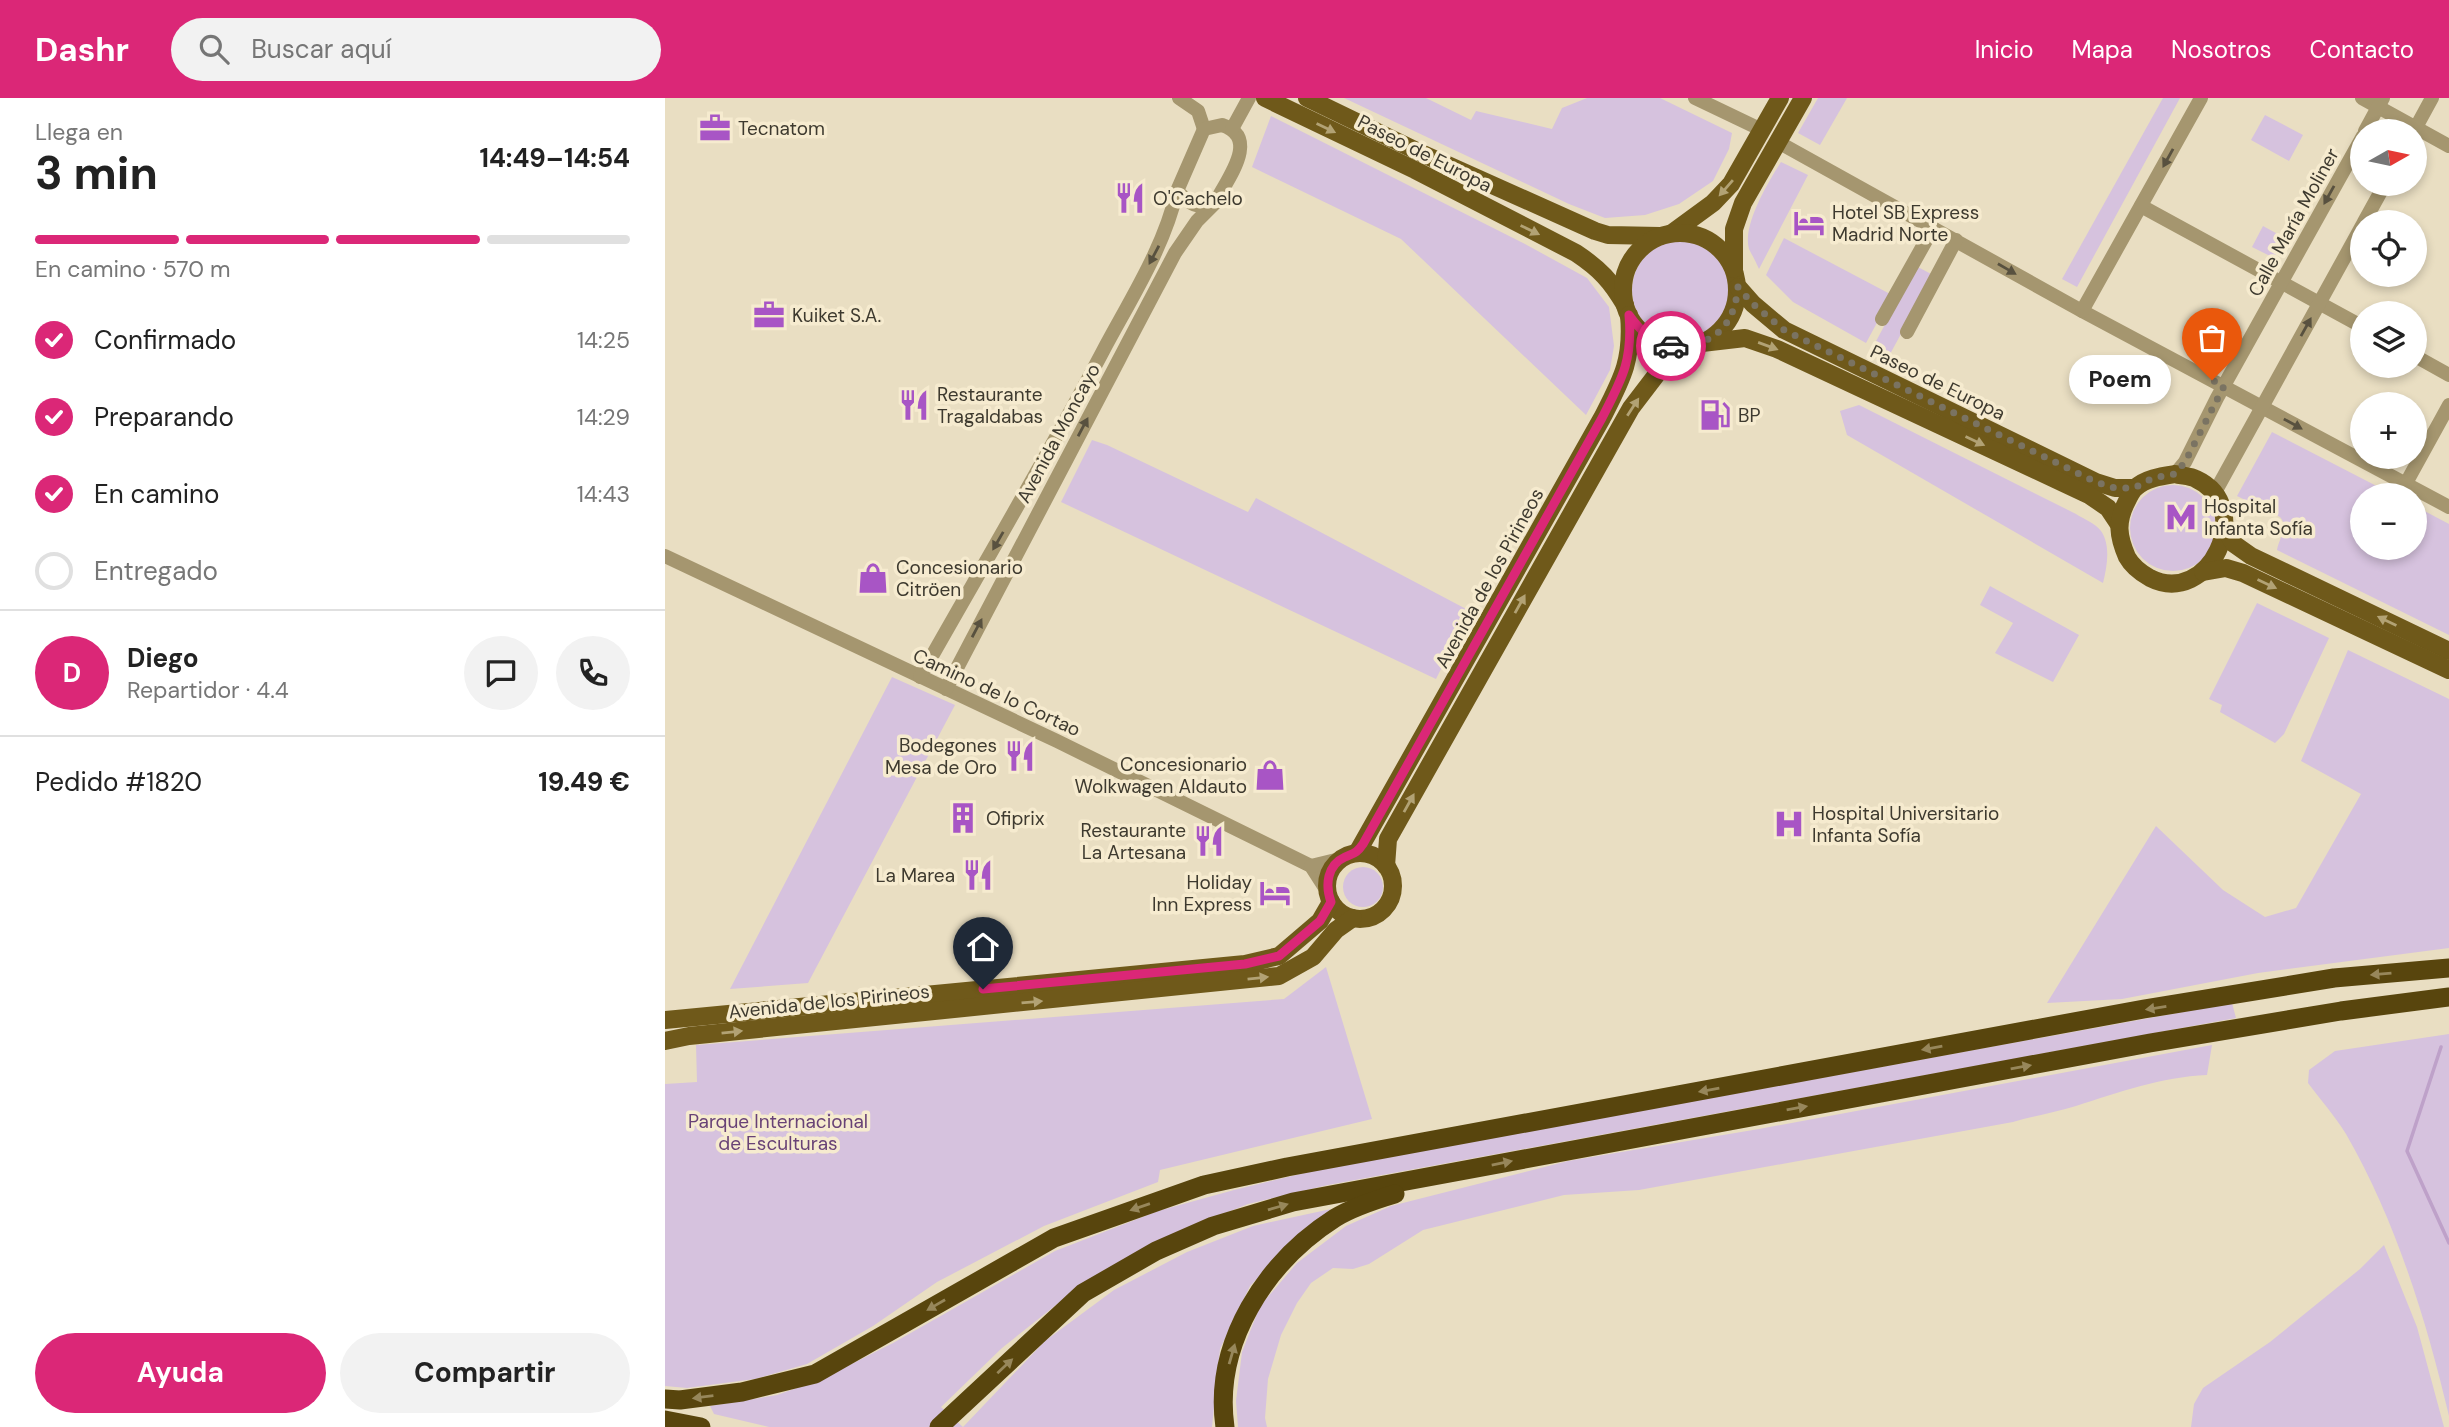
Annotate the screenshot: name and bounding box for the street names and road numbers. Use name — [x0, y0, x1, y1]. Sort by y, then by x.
street label: Paseo de Europa — [1354, 109, 1496, 198]
street label: Calle María Moliner — [2242, 144, 2345, 301]
street label: Paseo de Europa — [1866, 339, 2009, 426]
street label: Avenida Moncayo — [1011, 359, 1106, 507]
street label: Avenida de los Pirineos — [1429, 484, 1549, 673]
street label: Camino de lo Cortao — [909, 643, 1085, 742]
street label: Avenida de los Pirineos — [727, 978, 931, 1025]

